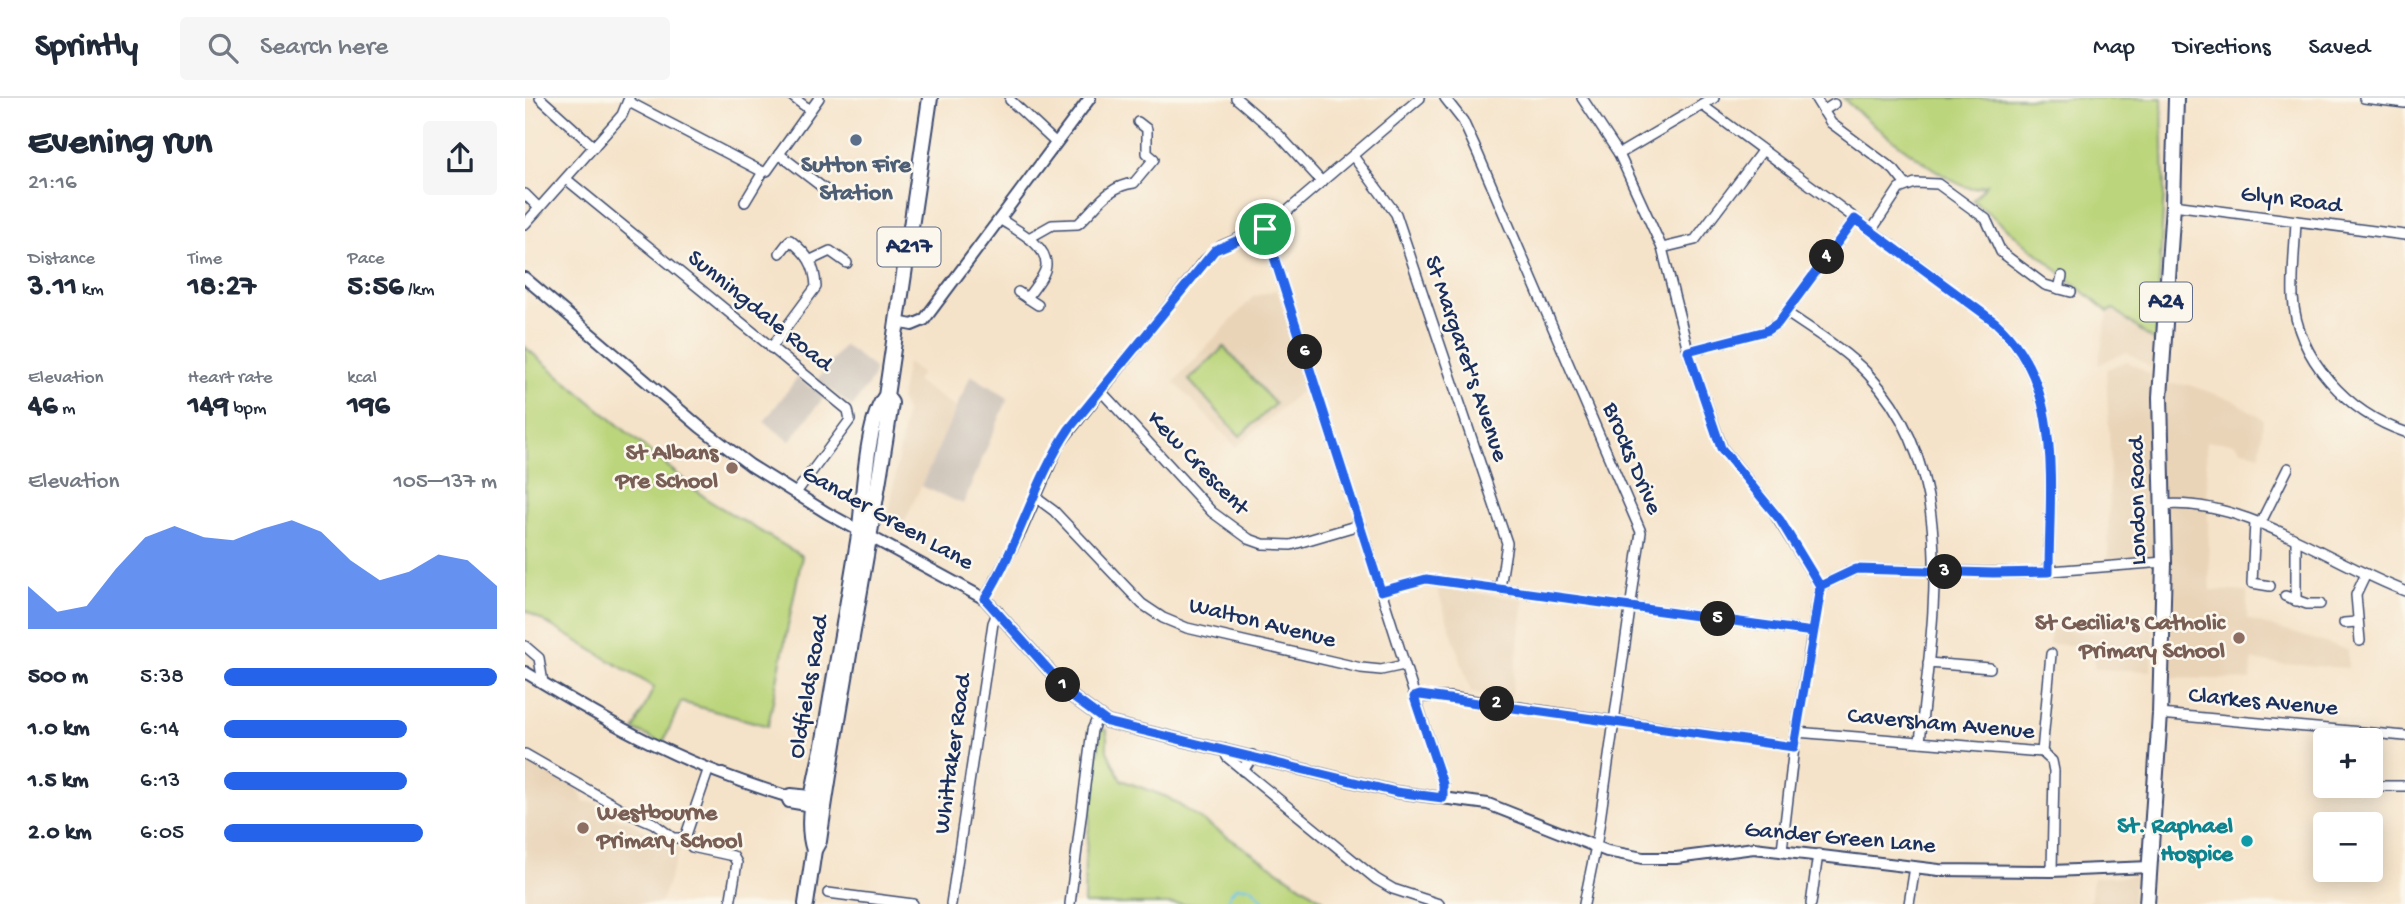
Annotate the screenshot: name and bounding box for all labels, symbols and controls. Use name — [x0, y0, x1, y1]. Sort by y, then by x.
search box — [180, 17, 670, 80]
text: Sprintly — [35, 29, 138, 67]
icon: search — [204, 29, 242, 67]
text: Search here — [260, 33, 388, 64]
text: Map — [2093, 34, 2135, 63]
text: Directions — [2173, 34, 2271, 63]
text: Saved — [2309, 34, 2370, 63]
button: share — [423, 121, 497, 195]
text: Evening run — [28, 122, 212, 166]
marker: Sutton Fire Station — [848, 132, 864, 148]
place label: Sutton Fire Station — [801, 152, 913, 209]
text: 21:16 — [28, 170, 77, 197]
street label: Glyn Road — [2239, 180, 2345, 222]
pin — [1235, 199, 1295, 259]
icon: arrive — [1246, 210, 1284, 248]
road number: A217 — [877, 228, 941, 266]
pin: 4 — [1809, 240, 1845, 274]
street label: Sunningdale Road — [680, 245, 839, 381]
text: 4 — [1822, 245, 1831, 268]
text: Distance — [28, 248, 95, 271]
text: Time — [188, 248, 222, 271]
text: Pace — [347, 248, 385, 271]
street label: St Margaret's Avenue — [1416, 252, 1514, 466]
text: 3.11 — [28, 271, 77, 306]
text: 18:27 — [188, 271, 256, 306]
text: 5:56 — [347, 271, 404, 306]
text: km — [77, 279, 104, 302]
text: /km — [404, 279, 435, 302]
road number: A24 — [2140, 282, 2192, 322]
pin: 6 — [1287, 334, 1323, 370]
text: 6 — [1300, 340, 1309, 363]
text: Elevation — [28, 367, 104, 390]
text: Heart rate — [188, 367, 273, 390]
text: kcal — [347, 367, 377, 390]
text: 46 — [28, 390, 57, 425]
text: 149 — [188, 390, 229, 425]
text: 196 — [347, 390, 390, 425]
text: m — [57, 398, 75, 421]
text: bpm — [229, 398, 266, 421]
street label: Brocks Drive — [1594, 398, 1668, 520]
street label: Kew Crescent — [1140, 406, 1256, 524]
street label: London Road — [2123, 434, 2155, 566]
place label: St Albans Pre School — [614, 440, 719, 497]
marker: St Albans Pre School — [724, 460, 740, 476]
street label: Gander Green Lane — [796, 460, 978, 578]
text: Elevation — [28, 469, 119, 496]
text: 105–137 m — [394, 469, 497, 496]
pin: 3 — [1927, 554, 1963, 589]
text: 3 — [1940, 560, 1949, 583]
street label: Walton Avenue — [1185, 592, 1339, 656]
pin: 5 — [1701, 602, 1735, 636]
text: 5 — [1713, 607, 1723, 630]
place label: St Cecilia's Catholic Primary School — [2035, 610, 2227, 667]
street label: Oldfields Road — [783, 611, 837, 761]
marker: St Cecilia's Catholic Primary School — [2231, 630, 2247, 646]
text: 500 m — [28, 664, 88, 691]
text: 5:38 — [140, 664, 184, 691]
pin: 1 — [1045, 668, 1081, 702]
street label: Whittaker Road — [928, 670, 980, 836]
text: 1 — [1059, 673, 1066, 696]
street label: Clarkes Avenue — [2187, 682, 2340, 724]
pin: 2 — [1479, 686, 1515, 722]
text: 2 — [1492, 692, 1501, 715]
street label: Caversham Avenue — [1846, 702, 2036, 748]
text: 1.0 km — [28, 716, 90, 743]
text: 6:14 — [140, 716, 179, 743]
map controls — [2313, 728, 2383, 882]
button: + — [2313, 728, 2383, 798]
text: 1.5 km — [28, 768, 89, 795]
text: 6:13 — [140, 768, 180, 795]
place label: Westbourne Primary School — [595, 800, 743, 857]
button: − — [2313, 812, 2383, 882]
place label: St. Raphael Hospice — [2117, 813, 2235, 870]
street label: Gander Green Lane — [1743, 816, 1937, 862]
text: 2.0 km — [28, 820, 92, 847]
text: 6:05 — [140, 820, 184, 847]
marker: Westbourne Primary School — [575, 820, 591, 836]
marker: St. Raphael Hospice — [2239, 833, 2255, 849]

